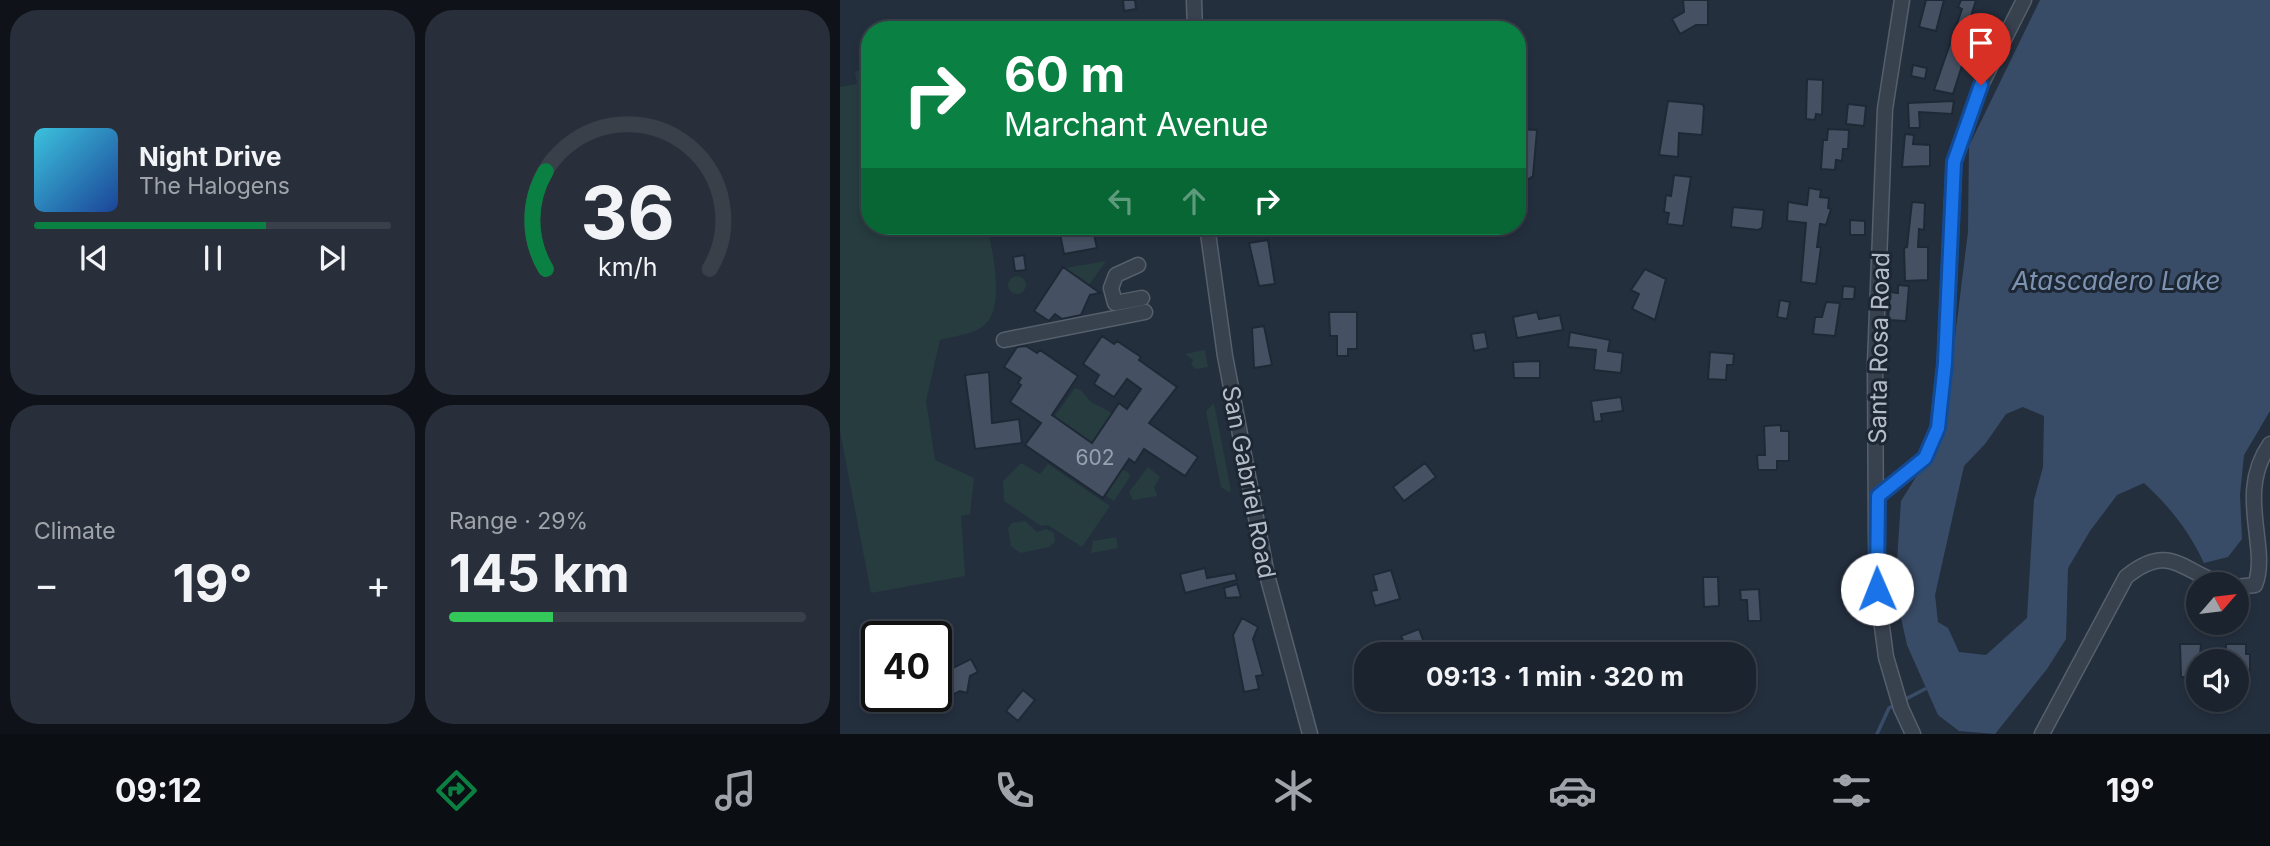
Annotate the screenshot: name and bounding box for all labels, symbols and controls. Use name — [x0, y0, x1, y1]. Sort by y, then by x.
pin — [1951, 13, 2011, 85]
icon: arrive — [1962, 24, 2000, 62]
text: 60 m — [1004, 45, 1125, 104]
icon: right — [889, 49, 980, 140]
text: Marchant Avenue — [1004, 105, 1268, 144]
text: Night Drive — [139, 141, 281, 172]
text: 36 — [580, 168, 675, 257]
text: The Halogens — [139, 172, 290, 200]
icon: left — [1102, 182, 1140, 220]
icon: ahead — [1175, 182, 1213, 220]
icon: right — [1248, 182, 1286, 220]
icon: previous — [75, 239, 113, 277]
icon: pause — [194, 239, 232, 277]
icon: next — [313, 239, 351, 277]
text: km/h — [598, 252, 657, 282]
street label: Santa Rosa Road — [1863, 252, 1895, 444]
water label: Atascadero Lake — [2011, 265, 2220, 296]
street label: San Gabriel Road — [1216, 383, 1282, 581]
house number: 602 — [1075, 445, 1115, 470]
text: Range · 29% — [449, 507, 588, 535]
text: Climate — [34, 517, 116, 545]
text: 145 km — [449, 542, 630, 605]
text: 19° — [172, 552, 253, 615]
position arrow — [1840, 552, 1914, 626]
text: − — [34, 561, 59, 607]
text: + — [366, 561, 391, 607]
north arrow — [2186, 572, 2249, 635]
map controls — [2186, 572, 2249, 712]
speed limit sign: 40 — [861, 621, 952, 712]
button: sound — [2186, 649, 2249, 712]
text: 09:13 · 1 min · 320 m — [1426, 661, 1684, 692]
icon: directions — [432, 766, 481, 815]
icon: music — [711, 766, 760, 815]
icon: phone — [990, 766, 1039, 815]
icon: climate — [1269, 766, 1318, 815]
icon: car — [1548, 766, 1597, 815]
icon: filters — [1827, 766, 1876, 815]
text: 09:12 — [115, 771, 202, 810]
text: 19° — [2106, 771, 2155, 810]

